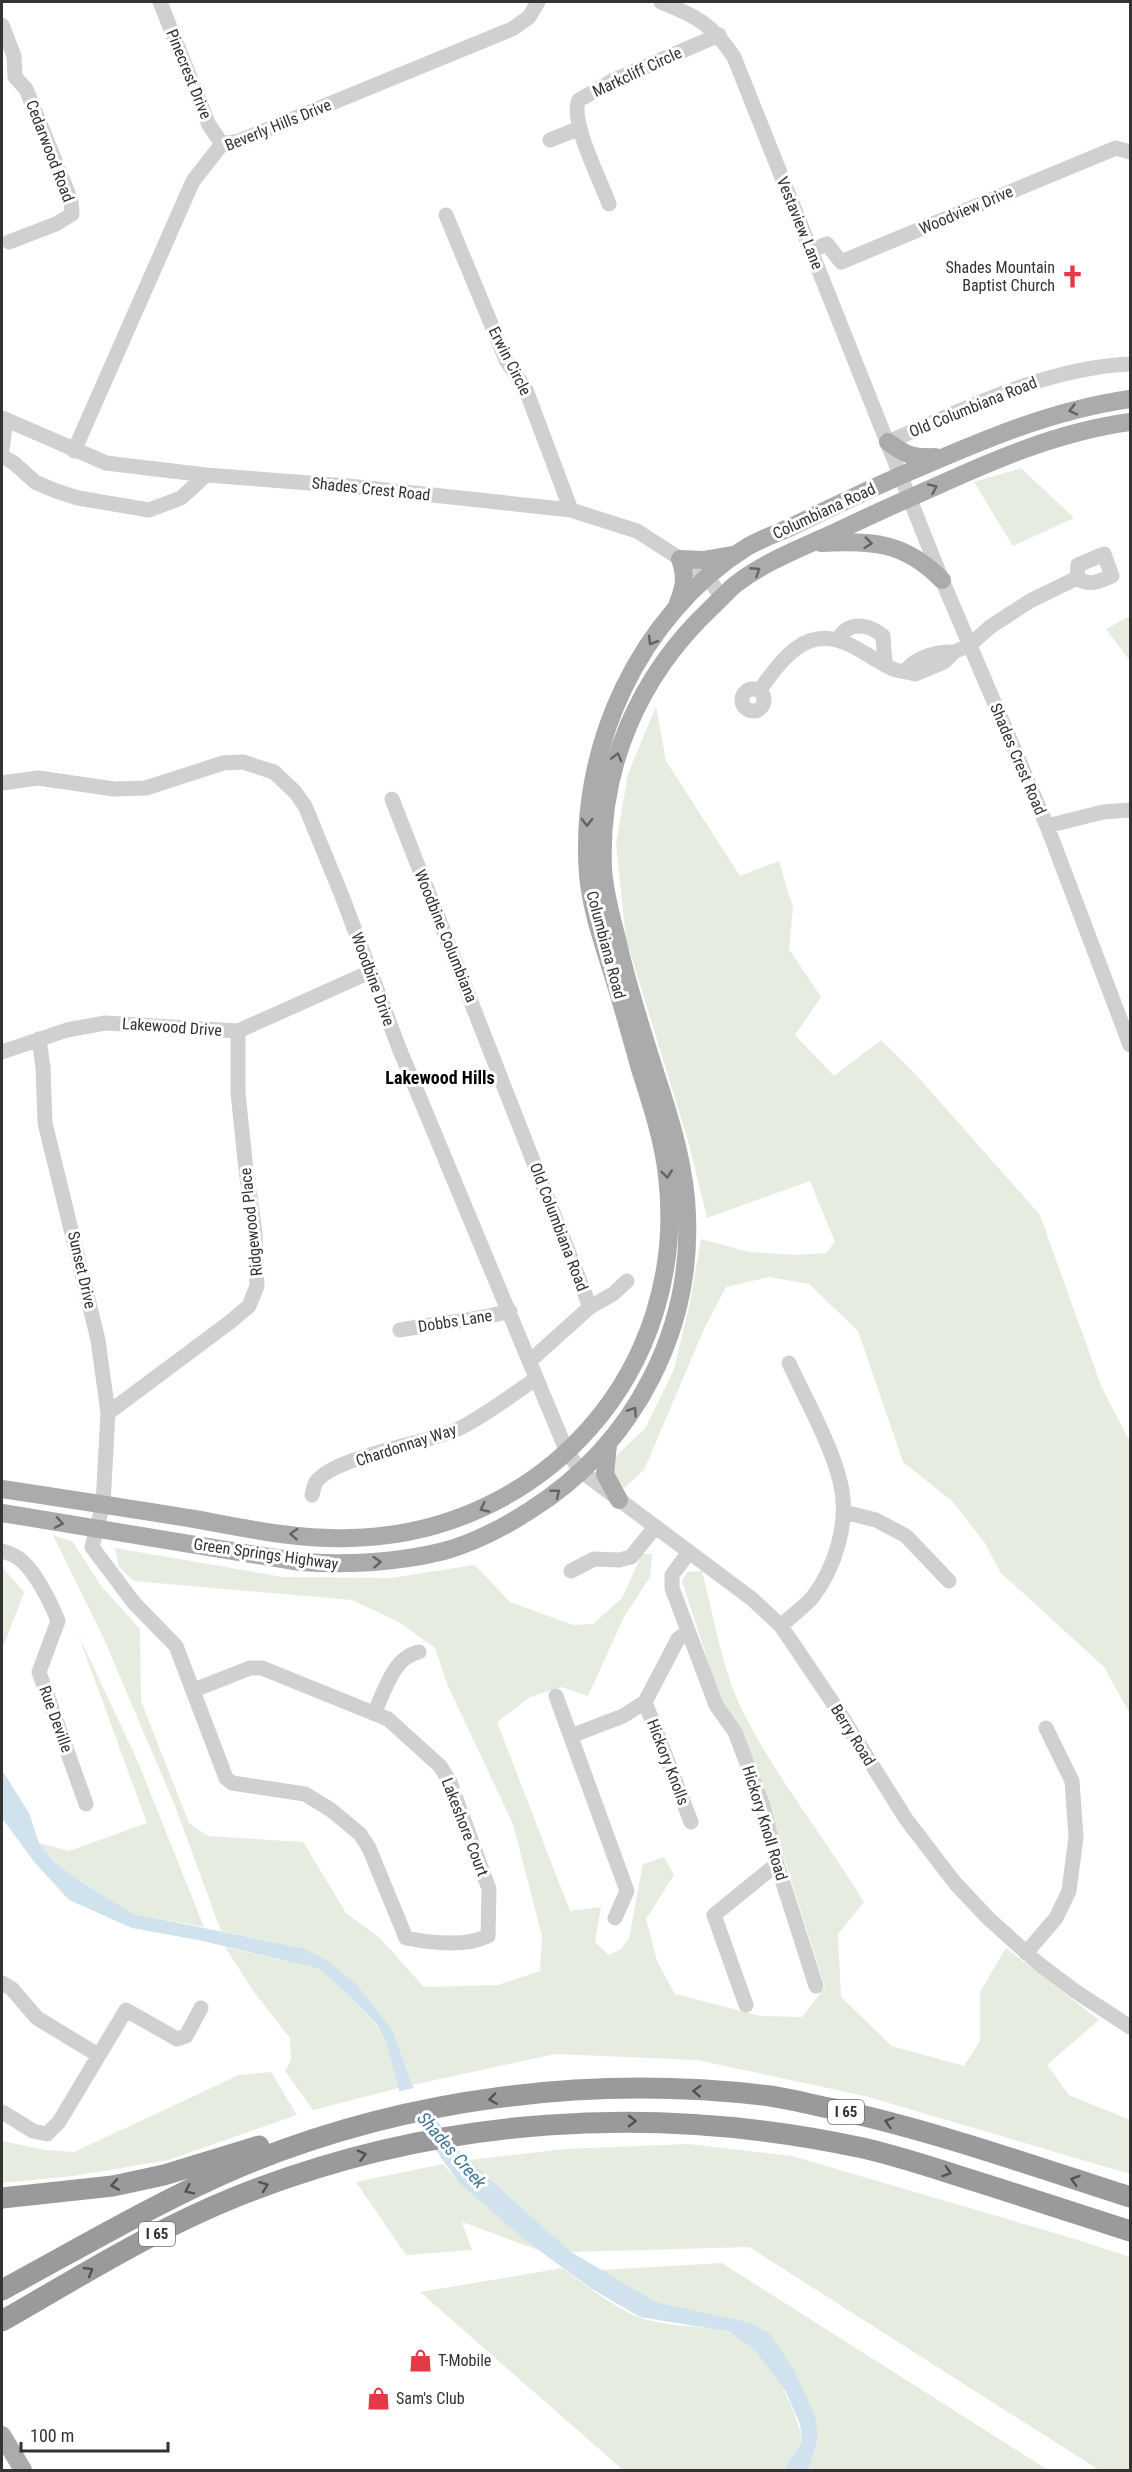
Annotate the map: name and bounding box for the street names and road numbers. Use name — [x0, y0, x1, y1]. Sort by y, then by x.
street label: Pinecrest Drive — [162, 26, 216, 122]
street label: Markcliff Circle — [589, 43, 685, 101]
street label: Beverly Hills Drive — [222, 95, 334, 155]
street label: Cedarwood Road — [22, 97, 78, 205]
street label: Vestaview Lane — [773, 174, 827, 272]
street label: Woodview Drive — [916, 182, 1016, 238]
street label: Erwin Circle — [485, 324, 535, 398]
street label: Old Columbiana Road — [906, 373, 1040, 441]
street label: Shades Crest Road — [311, 473, 431, 505]
street label: Columbiana Road — [770, 479, 878, 543]
street label: Shades Crest Road — [986, 700, 1050, 818]
street label: Woodbine Columbiana — [411, 867, 481, 1005]
street label: Columbiana Road — [582, 889, 630, 1001]
street label: Woodbine Drive — [347, 930, 399, 1028]
street label: Lakewood Drive — [122, 1014, 222, 1040]
street label: Old Columbiana Road — [526, 1160, 592, 1294]
street label: Ridgewood Place — [236, 1167, 266, 1277]
street label: Sunset Drive — [64, 1229, 100, 1311]
street label: Dobbs Lane — [417, 1306, 493, 1336]
street label: Chardonnay Way — [353, 1420, 459, 1470]
street label: Green Springs Highway — [193, 1534, 340, 1574]
street label: Rue Deville — [35, 1683, 77, 1755]
street label: Berry Road — [827, 1701, 879, 1769]
street label: Hickory Knolls — [643, 1716, 693, 1808]
street label: Hickory Knoll Road — [739, 1763, 791, 1883]
street label: Lakeshore Court — [438, 1775, 493, 1879]
road number: I 65 — [828, 2100, 864, 2124]
road number: I 65 — [139, 2222, 175, 2246]

